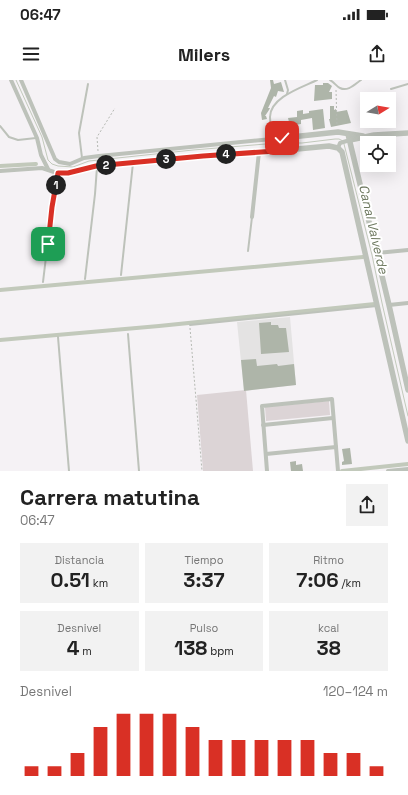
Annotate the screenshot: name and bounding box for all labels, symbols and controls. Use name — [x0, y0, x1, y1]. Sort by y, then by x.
text: 06:47 — [20, 5, 61, 24]
icon: menu — [20, 43, 42, 65]
text: Milers — [178, 43, 230, 66]
icon: share — [366, 43, 388, 65]
north arrow — [360, 92, 396, 128]
map controls — [360, 92, 396, 172]
pin — [265, 121, 299, 155]
icon: check — [271, 127, 293, 149]
button: locate — [360, 136, 396, 172]
pin: 4 — [216, 144, 236, 164]
text: 4 — [223, 147, 230, 161]
pin: 3 — [156, 149, 176, 169]
text: 3 — [163, 152, 169, 166]
pin: 2 — [96, 155, 116, 175]
text: 2 — [103, 158, 109, 172]
pin: 1 — [46, 175, 66, 195]
text: 1 — [54, 178, 58, 192]
water label: Canal Valverde — [355, 183, 392, 277]
pin — [31, 227, 65, 261]
icon: arrive — [37, 233, 59, 255]
text: Carrera matutina — [20, 483, 200, 511]
button: share — [346, 484, 388, 526]
text: 06:47 — [20, 512, 55, 529]
text: Distancia — [55, 553, 104, 567]
text: Tiempo — [185, 553, 223, 567]
text: Ritmo — [313, 553, 344, 567]
text: 0.51 — [51, 567, 90, 593]
text: 3:37 — [183, 567, 225, 593]
text: 7:06 — [296, 567, 339, 593]
text: km — [90, 576, 108, 590]
text: /km — [339, 576, 361, 590]
text: Desnivel — [57, 621, 101, 635]
text: Pulso — [190, 621, 218, 635]
text: kcal — [318, 621, 339, 635]
text: 4 — [67, 635, 80, 661]
text: 138 — [174, 635, 207, 661]
text: 38 — [317, 635, 341, 661]
text: m — [80, 644, 92, 658]
text: bpm — [207, 644, 234, 658]
text: Desnivel — [20, 683, 72, 700]
text: 120–124 m — [323, 683, 388, 700]

